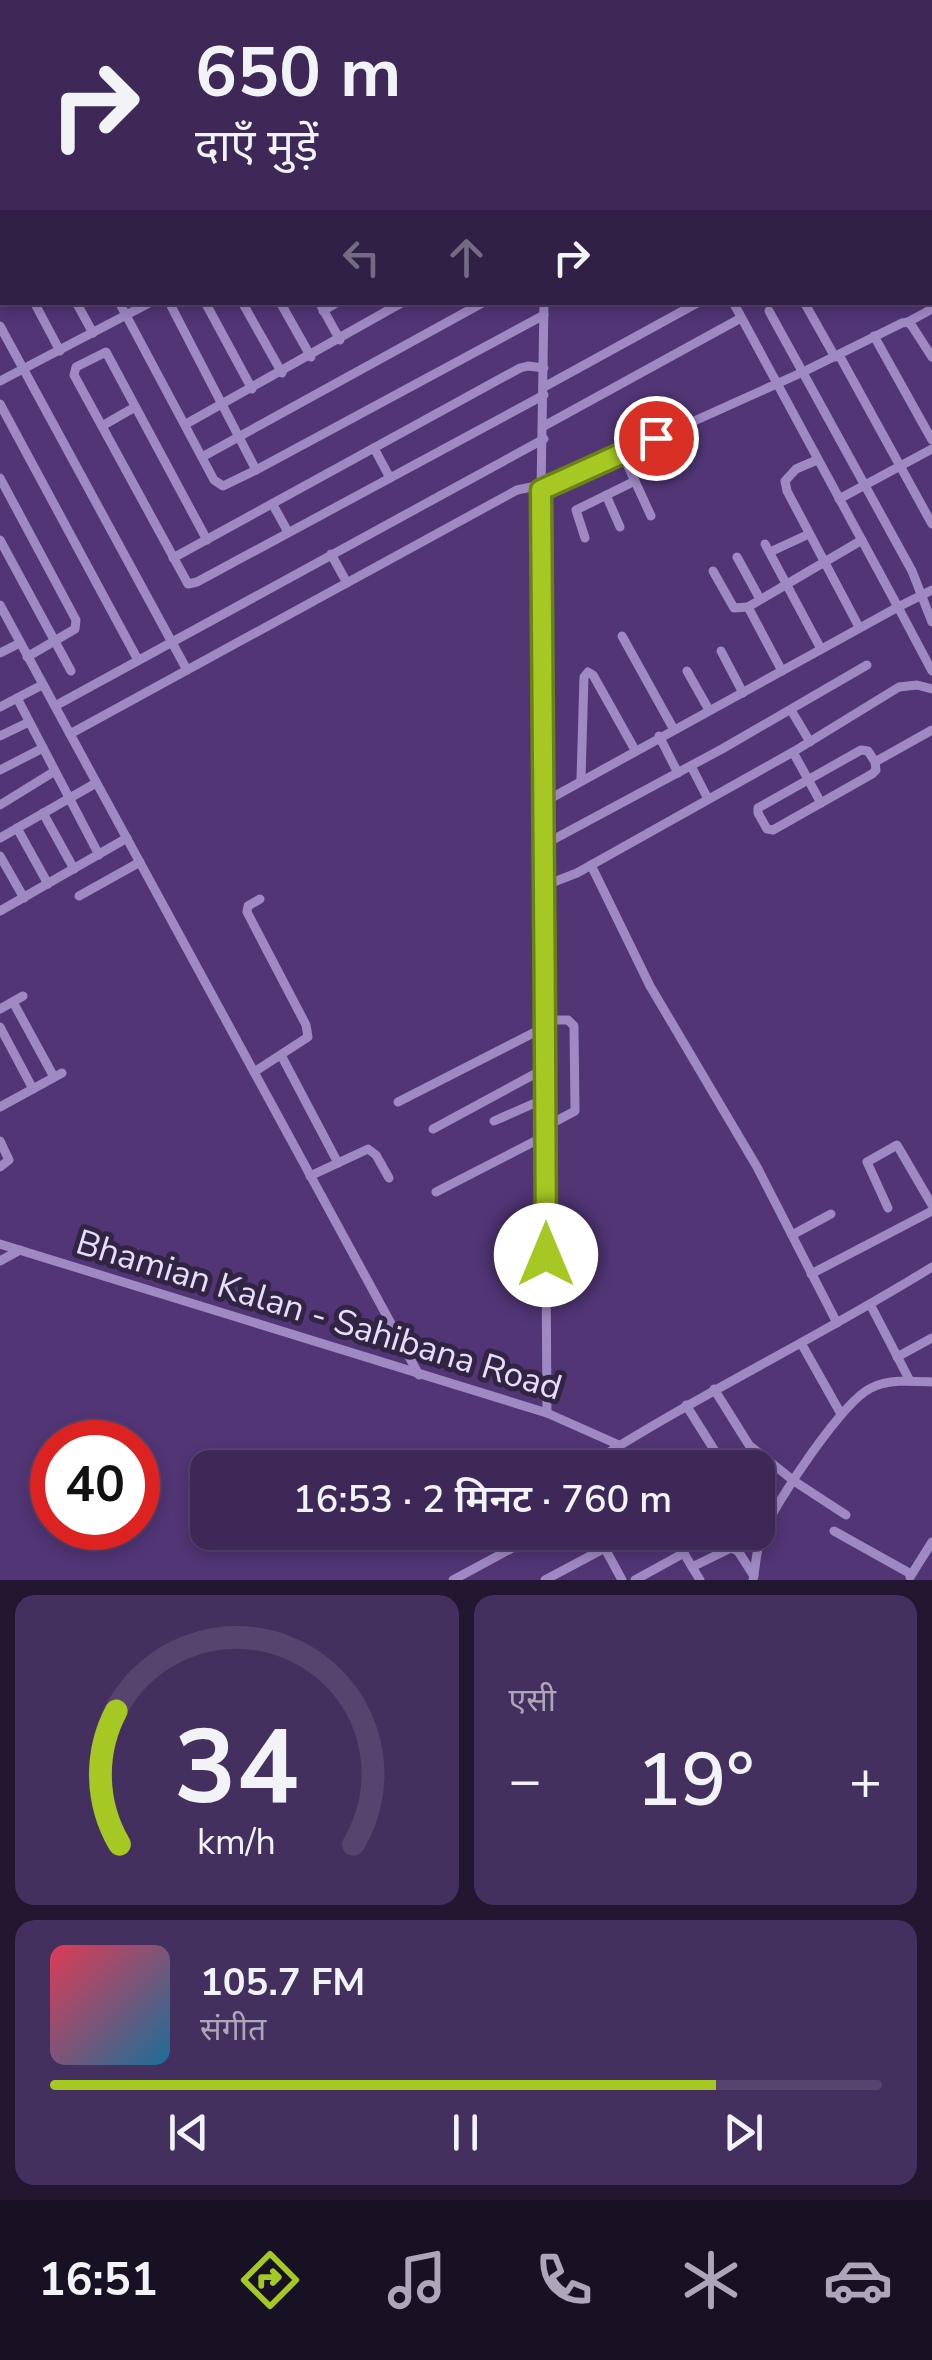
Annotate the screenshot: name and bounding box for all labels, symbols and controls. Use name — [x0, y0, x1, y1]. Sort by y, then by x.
text: 650 m — [195, 25, 401, 121]
icon: right — [30, 40, 160, 170]
text: दाएँ मुड़ें — [195, 116, 318, 177]
icon: left — [334, 230, 389, 285]
icon: ahead — [439, 230, 494, 285]
icon: right — [544, 230, 599, 285]
pin — [614, 396, 699, 481]
icon: arrive — [629, 411, 684, 466]
position arrow — [494, 1203, 598, 1307]
street label: Bhamian Kalan - Sahibana Road — [70, 1219, 568, 1411]
speed limit sign: 40 — [30, 1420, 160, 1550]
text: 16:53 · 2 मिनट · 760 m — [293, 1474, 672, 1525]
text: एसी — [509, 1679, 556, 1722]
text: 34 — [174, 1697, 299, 1839]
text: 19° — [636, 1729, 754, 1831]
text: − — [509, 1743, 542, 1818]
text: + — [849, 1743, 882, 1818]
text: km/h — [197, 1818, 276, 1867]
text: 105.7 FM — [200, 1957, 365, 2008]
text: संगीत — [200, 2008, 266, 2051]
icon: previous — [161, 2105, 216, 2160]
icon: pause — [438, 2105, 493, 2160]
icon: next — [716, 2105, 771, 2160]
icon: directions — [235, 2245, 305, 2315]
icon: music — [382, 2245, 452, 2315]
icon: phone — [529, 2245, 599, 2315]
icon: climate — [676, 2245, 746, 2315]
icon: car — [823, 2245, 893, 2315]
text: 16:51 — [39, 2250, 158, 2311]

